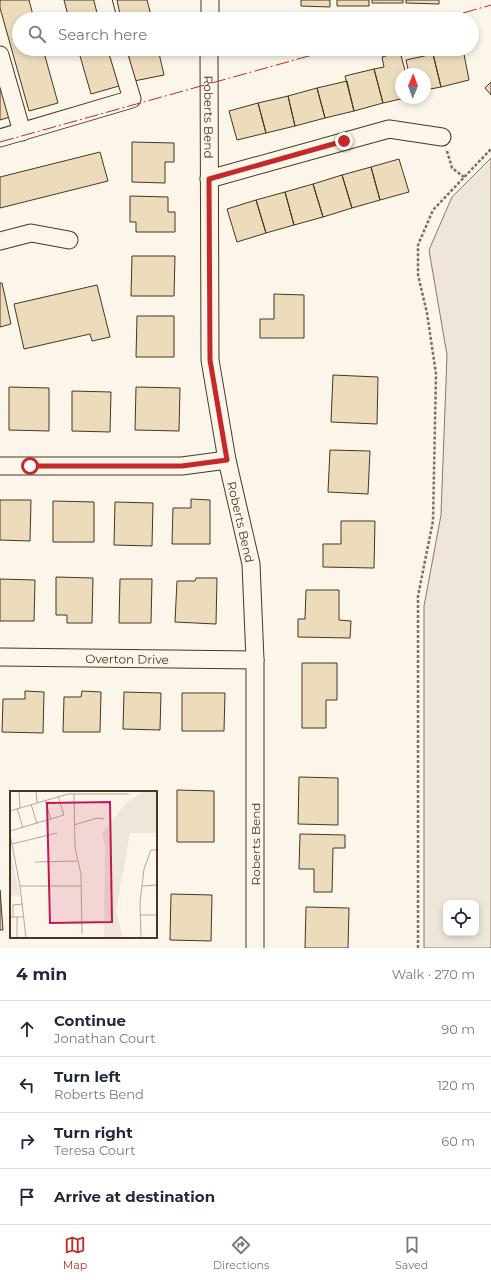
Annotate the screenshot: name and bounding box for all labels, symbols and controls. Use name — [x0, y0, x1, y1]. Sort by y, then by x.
search box — [12, 12, 479, 56]
icon: search — [26, 23, 48, 45]
text: Search here — [58, 25, 147, 44]
north arrow — [395, 68, 431, 104]
street label: Roberts Bend — [202, 75, 217, 159]
route end — [335, 132, 353, 150]
route start — [21, 457, 39, 475]
street label: Roberts Bend — [225, 480, 258, 564]
street label: Overton Drive — [85, 651, 169, 666]
inset map — [10, 791, 157, 938]
street label: Roberts Bend — [248, 803, 263, 886]
map controls — [443, 900, 479, 936]
button: locate — [443, 900, 479, 936]
text: 4 min — [16, 964, 67, 984]
text: Walk · 270 m — [392, 966, 475, 982]
text: Continue — [54, 1011, 126, 1030]
icon: ahead — [16, 1018, 38, 1040]
text: 90 m — [441, 1021, 475, 1037]
text: Jonathan Court — [54, 1030, 156, 1046]
text: Turn left — [54, 1067, 121, 1086]
icon: left — [16, 1074, 38, 1096]
text: 120 m — [437, 1077, 475, 1093]
text: Roberts Bend — [54, 1086, 144, 1102]
text: Turn right — [54, 1123, 133, 1142]
icon: right — [16, 1130, 38, 1152]
text: 60 m — [441, 1133, 475, 1149]
text: Teresa Court — [54, 1142, 135, 1158]
icon: arrive — [16, 1186, 38, 1208]
text: Arrive at destination — [54, 1187, 215, 1206]
tab: Map — [63, 1234, 87, 1272]
tab: Directions — [213, 1234, 269, 1272]
tab: Saved — [395, 1234, 428, 1272]

